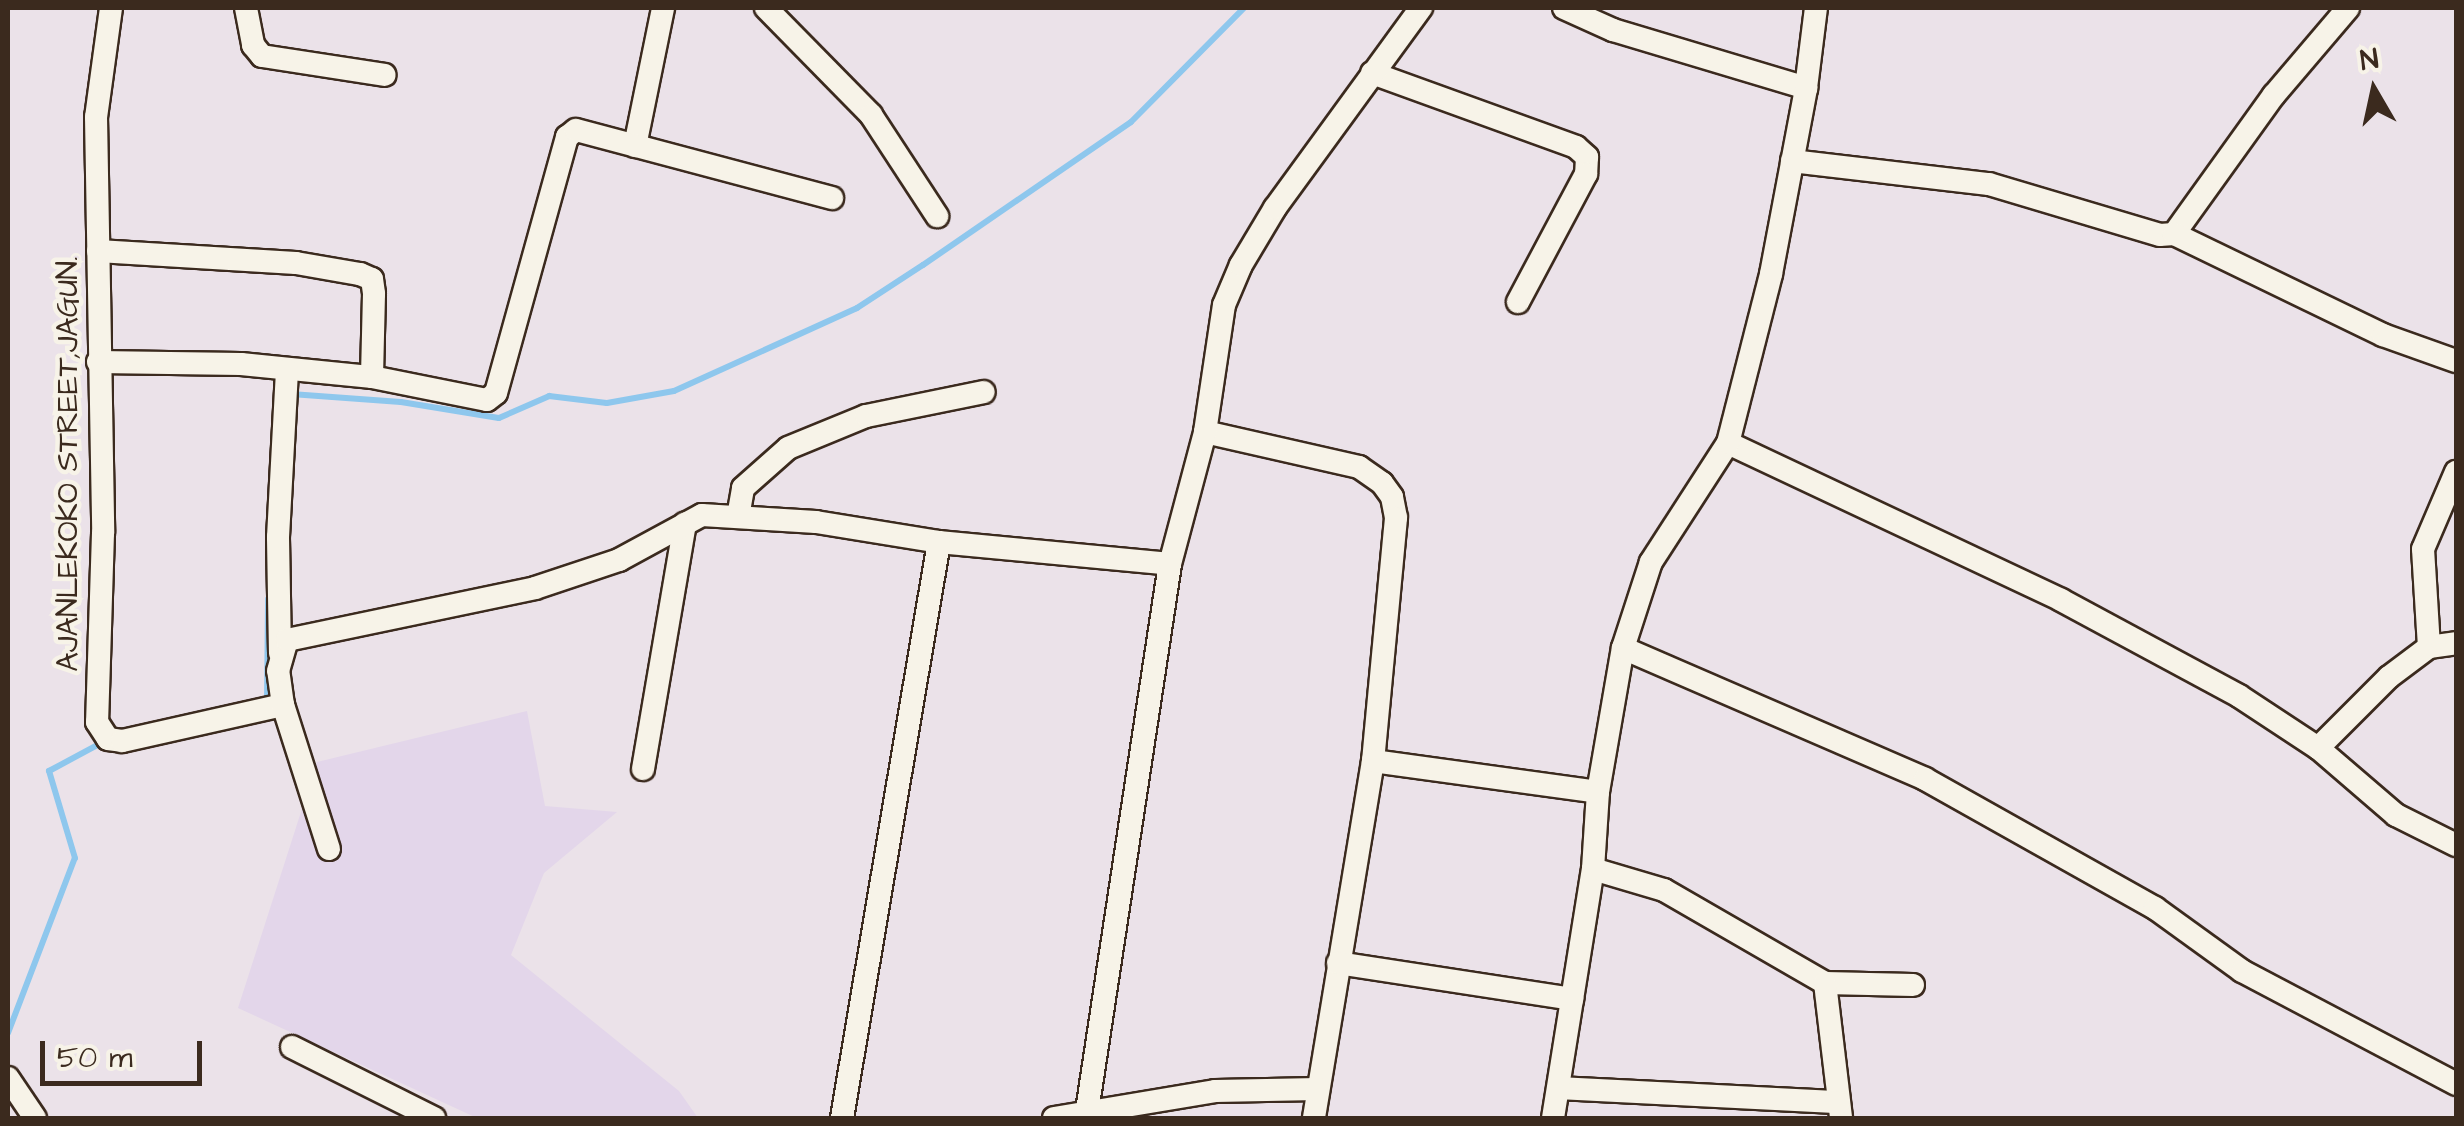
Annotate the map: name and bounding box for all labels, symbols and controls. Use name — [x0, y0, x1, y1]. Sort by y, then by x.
text: N — [2358, 39, 2381, 81]
north arrow — [2324, 40, 2424, 140]
street label: AJANLEKOKO STREET,JAGUN. — [50, 257, 86, 671]
scale bar — [45, 1021, 208, 1083]
text: 50 m — [57, 1037, 133, 1079]

